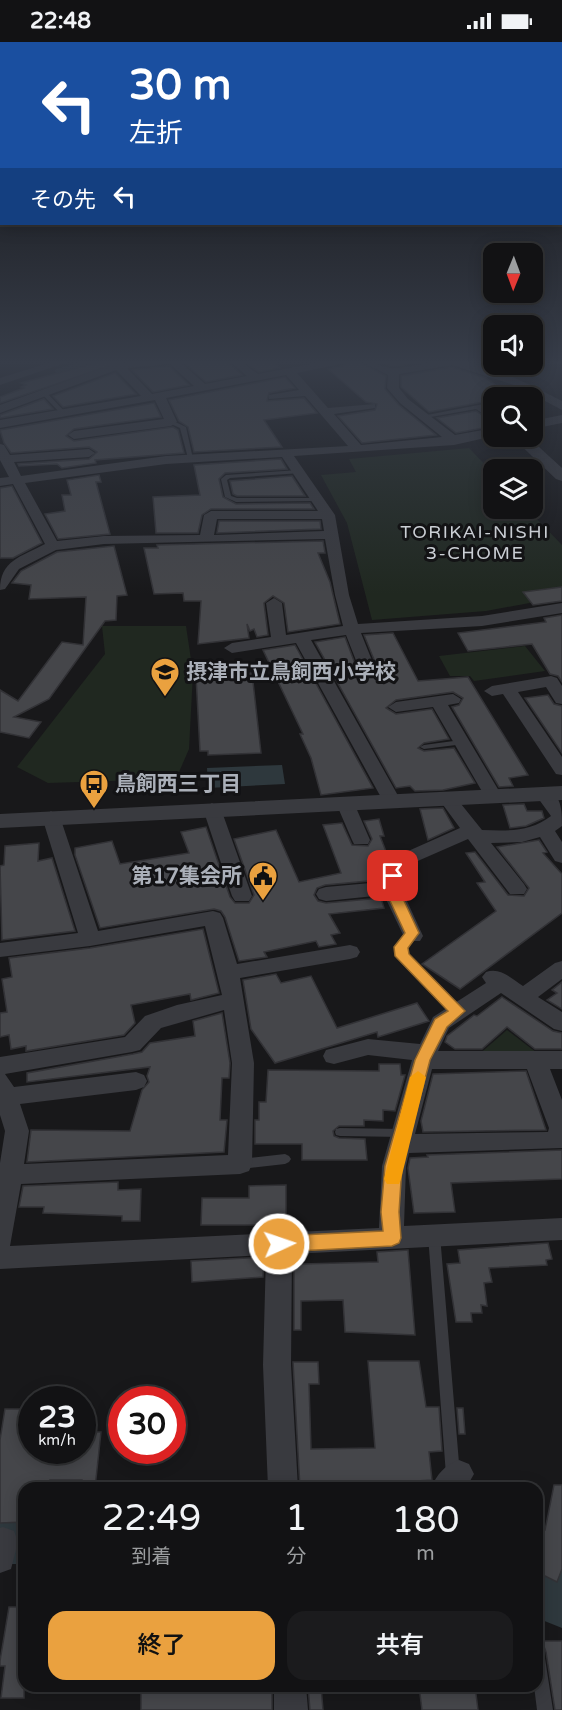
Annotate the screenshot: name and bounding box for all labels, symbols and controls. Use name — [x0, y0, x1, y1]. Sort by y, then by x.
text: 22:48 — [30, 8, 91, 34]
text: 30 m — [129, 60, 231, 111]
icon: left — [30, 66, 108, 144]
text: 左折 — [129, 117, 183, 150]
icon: left — [108, 180, 141, 213]
text: その先 — [30, 187, 96, 213]
north arrow — [483, 243, 543, 303]
map controls — [483, 243, 543, 519]
button: sound — [483, 315, 543, 375]
button: search — [483, 387, 543, 447]
button: layers — [483, 459, 543, 519]
district label: TORIKAI-NISHI 3-CHOME — [400, 521, 550, 564]
school or university icon: 摂津市立鳥飼西小学校 — [149, 656, 181, 698]
place label: 摂津市立鳥飼西小学校 — [186, 660, 396, 685]
bus stop icon: 鳥飼西三丁目 — [78, 768, 110, 810]
place label: 鳥飼西三丁目 — [115, 772, 241, 797]
pin — [367, 850, 418, 901]
icon: arrive — [376, 859, 409, 892]
public building icon: 第17集会所 — [247, 860, 279, 902]
place label: 第17集会所 — [132, 864, 242, 889]
position arrow — [247, 1212, 311, 1276]
speed limit sign: 30 — [108, 1386, 186, 1464]
text: 23 — [38, 1399, 76, 1436]
text: km/h — [38, 1431, 76, 1449]
text: 22:49 — [102, 1497, 201, 1540]
text: 1 — [285, 1497, 308, 1540]
text: 180 — [391, 1499, 459, 1542]
text: m — [416, 1542, 435, 1566]
text: 到着 — [132, 1545, 172, 1569]
text: 分 — [286, 1545, 306, 1569]
button: 終了 — [48, 1611, 275, 1680]
button: 共有 — [287, 1611, 513, 1680]

